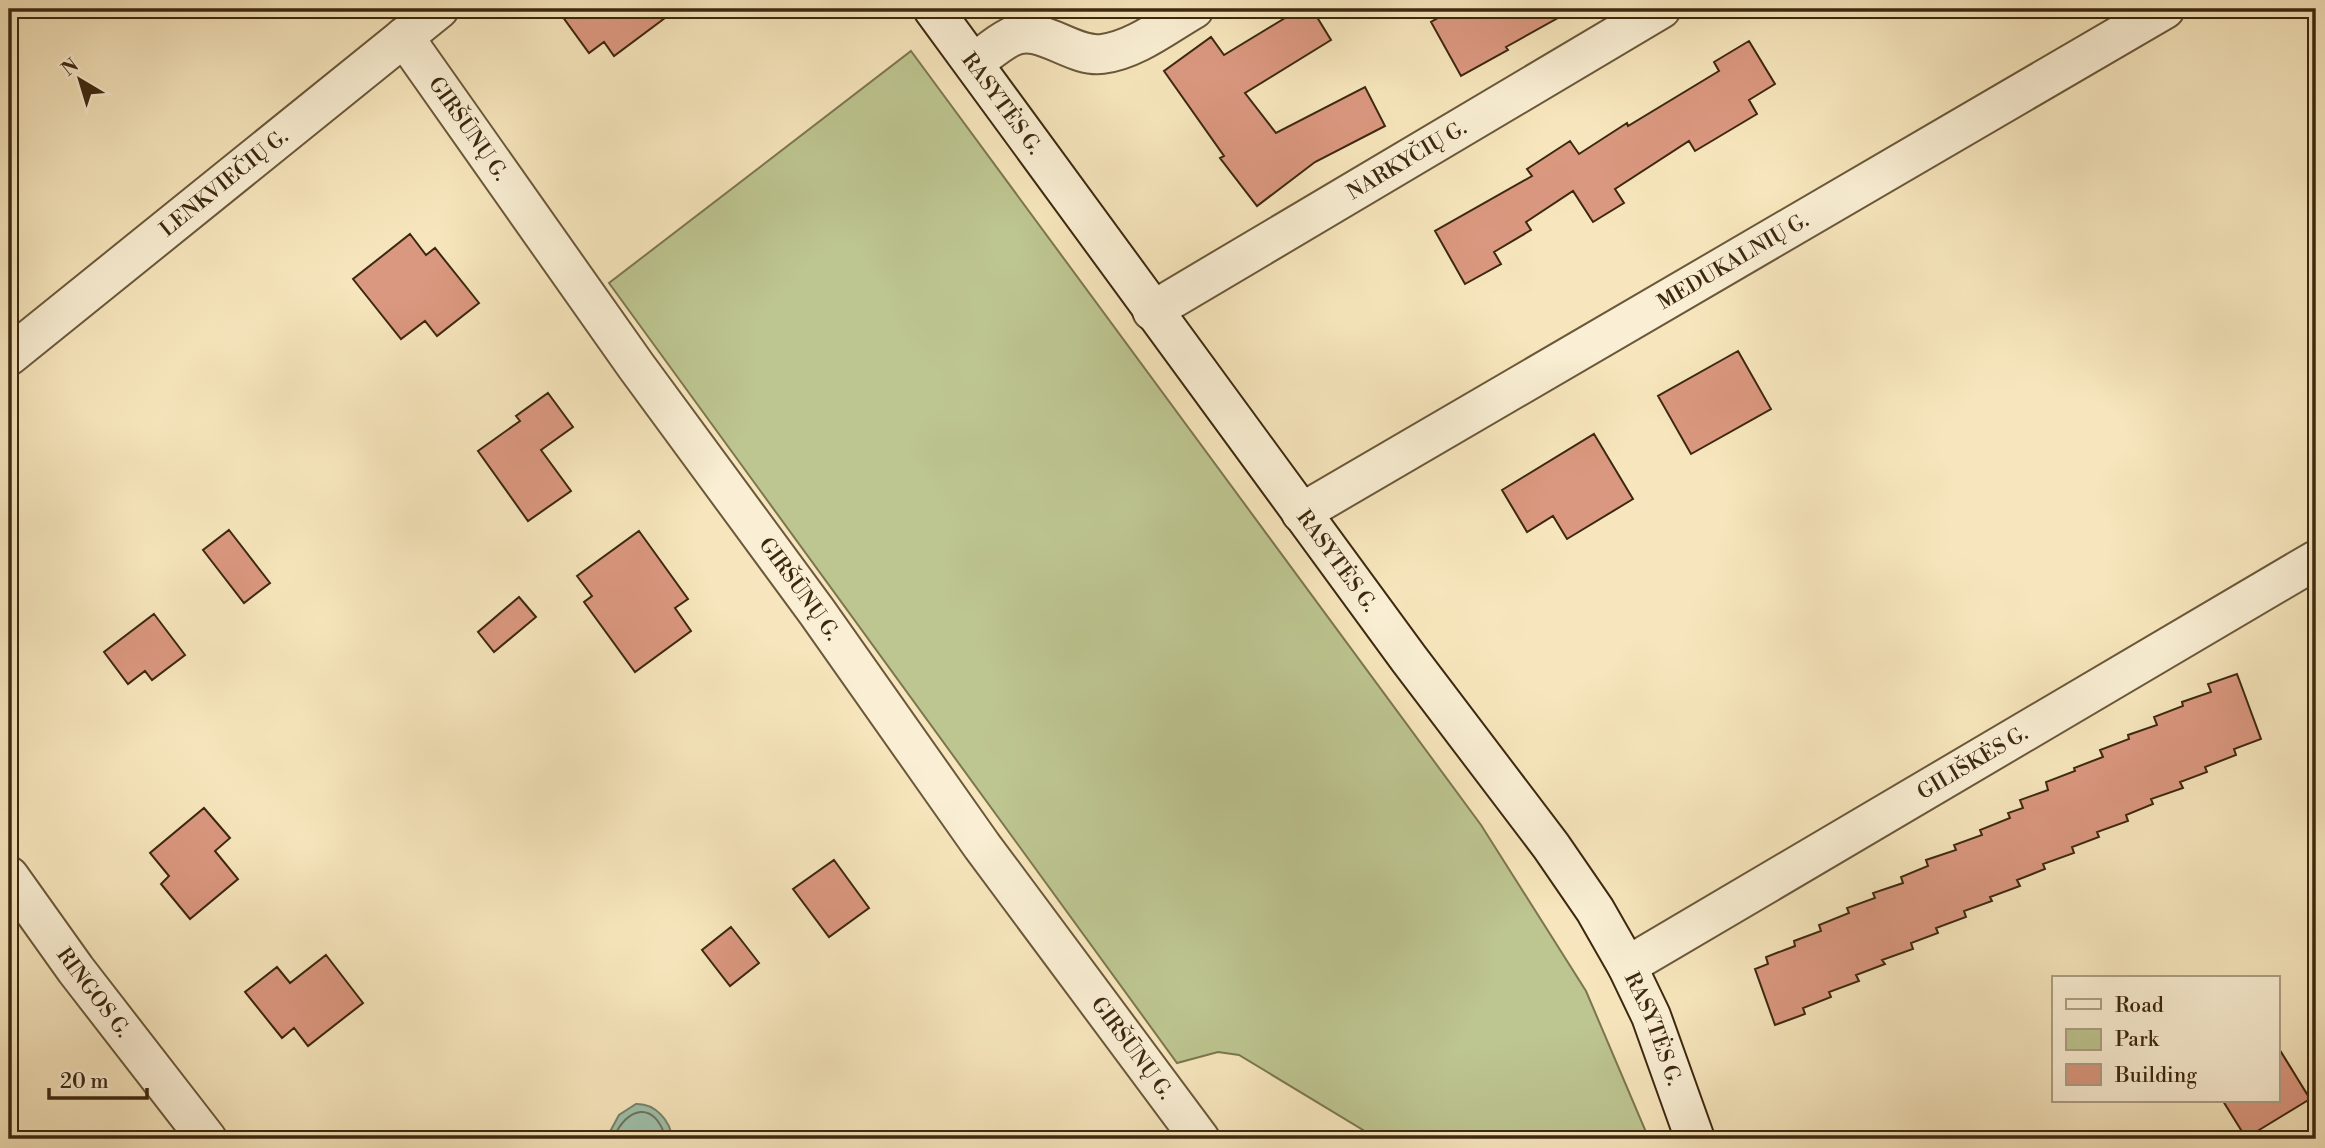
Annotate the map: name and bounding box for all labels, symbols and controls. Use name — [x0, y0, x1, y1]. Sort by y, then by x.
north arrow — [46, 46, 116, 116]
street label: RASYTĖS G. — [955, 48, 1047, 160]
text: N — [57, 53, 83, 81]
street label: GIRŠŪNŲ G. — [422, 72, 513, 186]
street label: NARKYČIŲ G. — [1343, 115, 1472, 206]
street label: LENKVIEČIŲ G. — [155, 124, 294, 243]
street label: MEDUKALNIŲ G. — [1653, 208, 1814, 316]
street label: RASYTĖS G. — [1290, 505, 1382, 617]
street label: GIRŠŪNŲ G. — [753, 533, 845, 646]
street label: GILIŠKĖS G. — [1913, 721, 2033, 806]
street label: RINGOS G. — [50, 943, 136, 1043]
street label: RASYTĖS G. — [1618, 968, 1687, 1089]
legend — [2052, 976, 2280, 1102]
street label: GIRŠŪNŲ G. — [1085, 992, 1178, 1105]
text: Road — [2115, 993, 2164, 1019]
text: Park — [2115, 1027, 2160, 1053]
scale bar — [49, 1057, 147, 1101]
text: Building — [2114, 1063, 2197, 1089]
text: 20 m — [60, 1069, 109, 1095]

